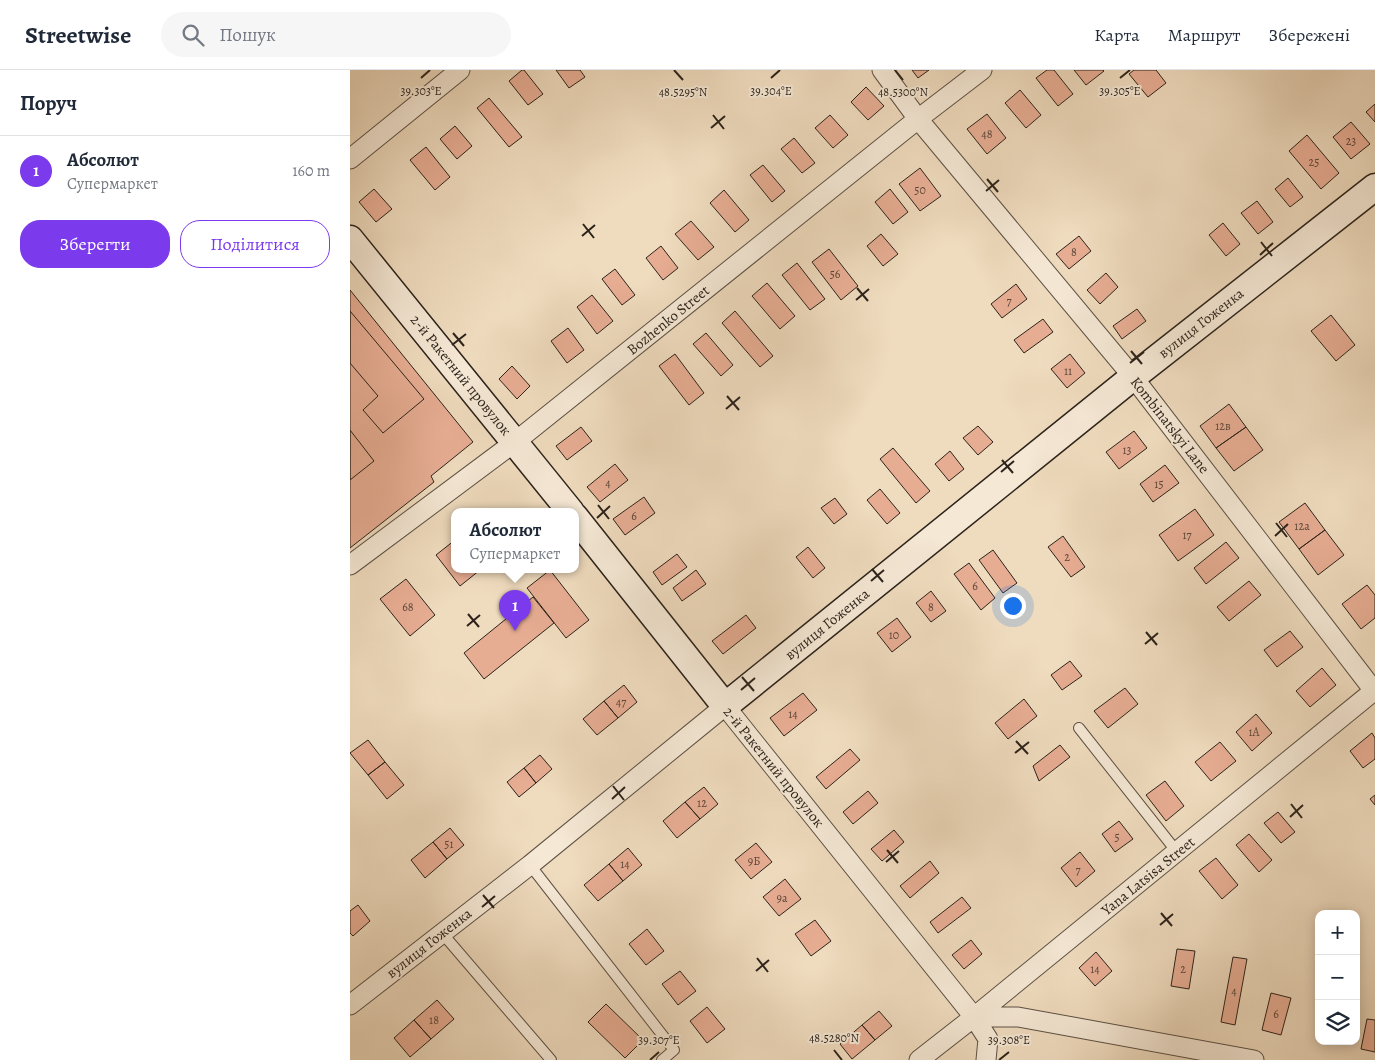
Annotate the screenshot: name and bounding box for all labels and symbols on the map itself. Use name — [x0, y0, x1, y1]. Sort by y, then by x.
text: 39.303°E — [400, 83, 442, 99]
text: 39.304°E — [750, 83, 792, 99]
text: 39.305°E — [1099, 83, 1141, 99]
text: 48.5295°N — [659, 84, 708, 100]
text: 48.5300°N — [878, 84, 928, 100]
house number: 48 — [981, 126, 993, 142]
house number: 23 — [1346, 133, 1356, 149]
house number: 25 — [1309, 154, 1319, 170]
house number: 50 — [914, 182, 926, 198]
house number: 8 — [1071, 244, 1077, 260]
house number: 56 — [830, 266, 841, 282]
street label: Bozhenko Street — [623, 281, 713, 359]
street label: вулиця Гоженка — [1154, 283, 1248, 363]
house number: 7 — [1006, 293, 1012, 309]
street label: 2-й Ракетний провулок — [406, 310, 516, 440]
house number: 11 — [1064, 363, 1072, 379]
street label: Kombinatskyi Lane — [1126, 372, 1214, 478]
house number: 12в — [1215, 418, 1231, 434]
house number: 13 — [1122, 442, 1132, 458]
house number: 4 — [605, 475, 611, 491]
house number: 15 — [1154, 476, 1164, 492]
house number: 6 — [631, 508, 637, 524]
house number: 12а — [1294, 518, 1310, 534]
house number: 17 — [1182, 527, 1193, 543]
house number: 2 — [1064, 549, 1070, 565]
house number: 6 — [972, 578, 978, 594]
street label: вулиця Гоженка — [781, 584, 873, 664]
pin: 1 — [499, 590, 531, 631]
your location — [1000, 593, 1026, 619]
house number: 68 — [402, 599, 414, 615]
house number: 8 — [928, 599, 934, 615]
house number: 10 — [889, 627, 899, 643]
house number: 47 — [616, 694, 627, 710]
street label: 2-й Ракетний провулок — [719, 702, 829, 832]
house number: 14 — [788, 706, 798, 722]
house number: 1А — [1248, 724, 1261, 740]
house number: 12 — [697, 795, 707, 811]
house number: 5 — [1114, 829, 1120, 845]
street label: Yana Latsisa Street — [1096, 832, 1199, 921]
house number: 51 — [444, 836, 454, 852]
house number: 9Б — [748, 853, 760, 869]
house number: 14 — [620, 856, 630, 872]
house number: 7 — [1075, 862, 1081, 878]
house number: 9а — [777, 890, 788, 906]
street label: вулиця Гоженка — [382, 903, 476, 983]
house number: 14 — [1090, 961, 1100, 977]
house number: 2 — [1180, 961, 1186, 977]
house number: 4 — [1231, 983, 1237, 999]
house number: 6 — [1273, 1006, 1279, 1022]
house number: 18 — [429, 1012, 439, 1028]
text: 48.5280°N — [809, 1030, 859, 1046]
text: 39.307°E — [638, 1032, 680, 1048]
text: 39.308°E — [988, 1032, 1030, 1048]

